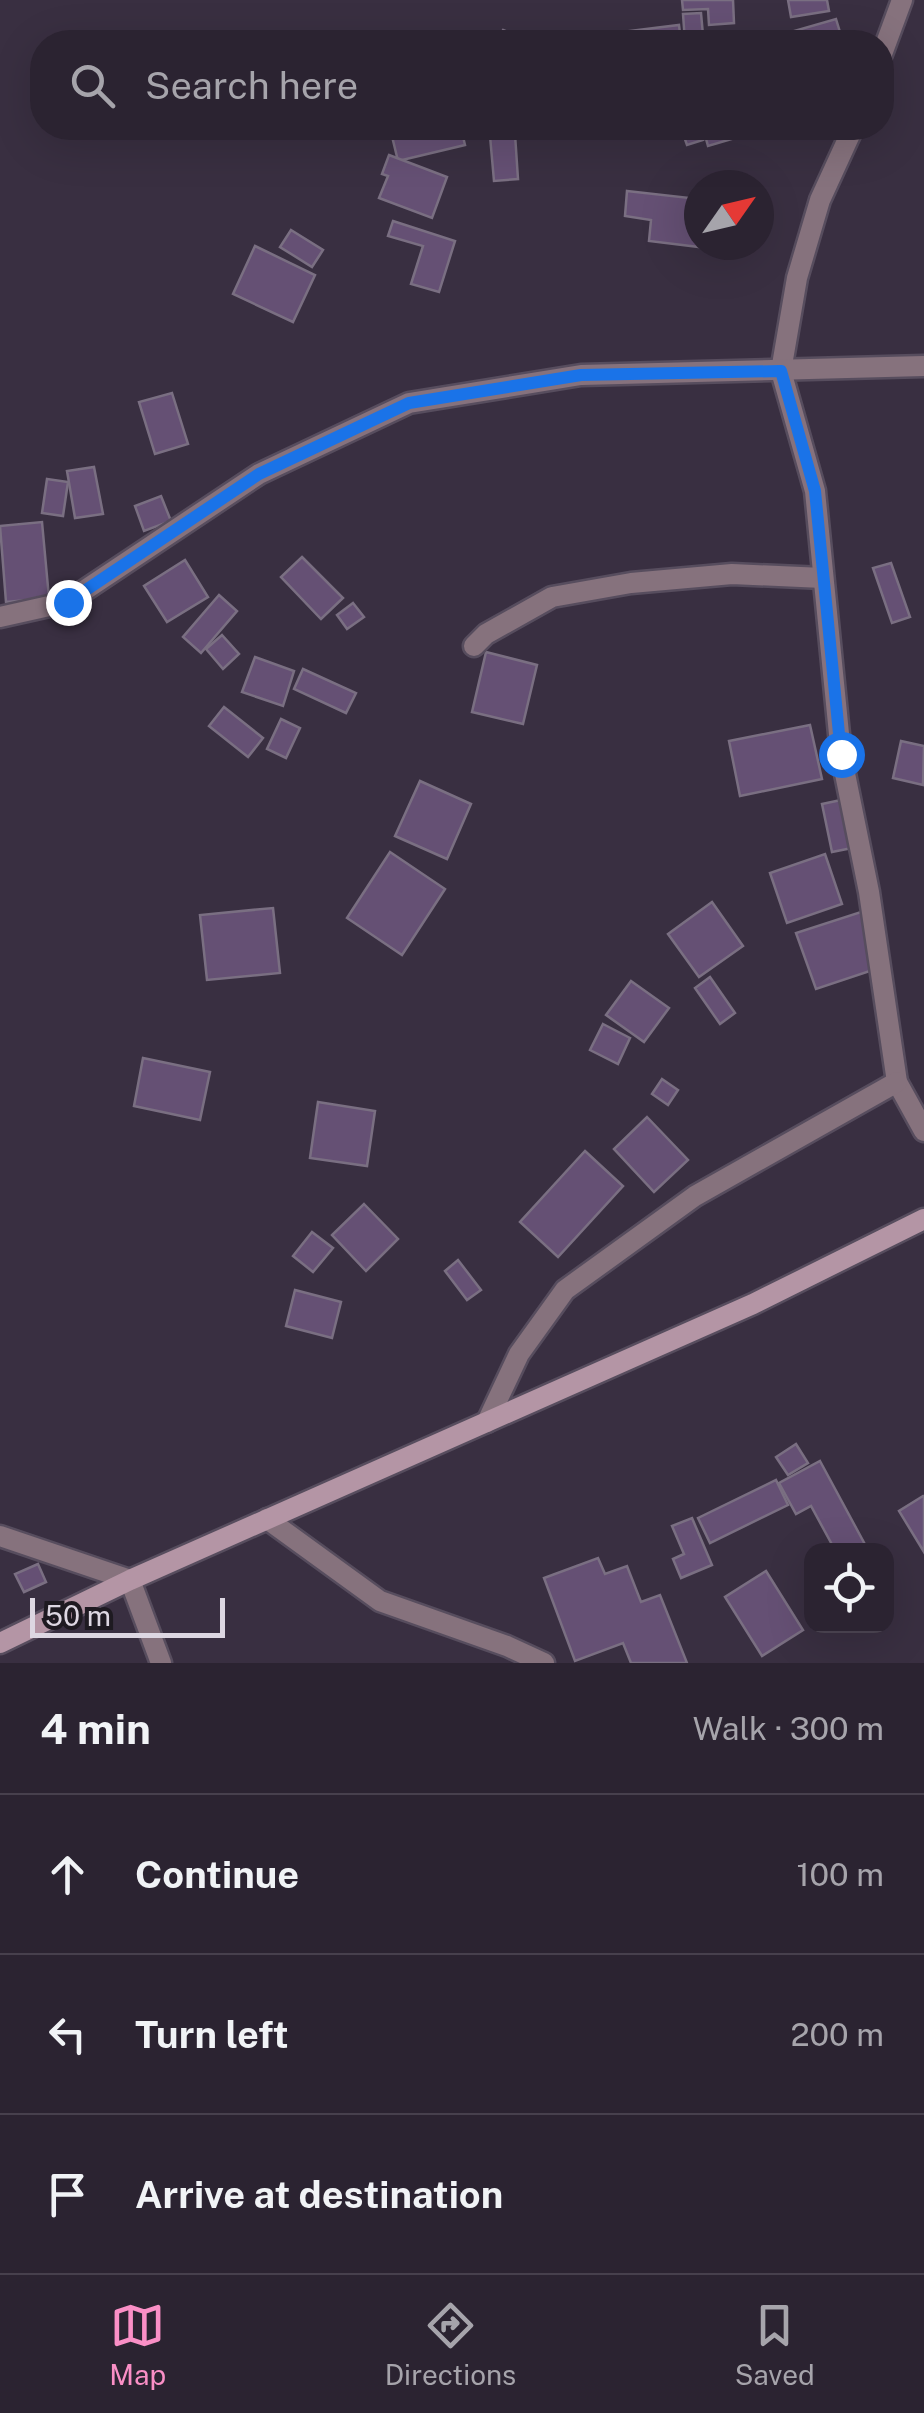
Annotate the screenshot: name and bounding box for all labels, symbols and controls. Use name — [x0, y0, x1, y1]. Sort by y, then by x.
search box — [30, 30, 894, 140]
icon: search — [65, 58, 120, 113]
text: Search here — [145, 63, 358, 108]
north arrow — [684, 170, 774, 260]
route end — [46, 580, 92, 626]
route start — [819, 732, 865, 778]
map controls — [804, 1543, 894, 1633]
button: locate — [804, 1543, 894, 1633]
scale bar — [30, 1593, 225, 1638]
text: 50 m — [45, 1599, 111, 1632]
text: 4 min — [40, 1704, 151, 1753]
text: Walk · 300 m — [693, 1710, 884, 1747]
icon: ahead — [40, 1847, 95, 1902]
text: Continue — [135, 1852, 299, 1897]
text: 100 m — [797, 1856, 884, 1893]
icon: left — [40, 2007, 95, 2062]
text: Turn left — [135, 2012, 289, 2057]
text: 200 m — [791, 2016, 884, 2053]
icon: arrive — [40, 2167, 95, 2222]
text: Arrive at destination — [135, 2172, 503, 2217]
tab: Map — [109, 2298, 166, 2391]
tab: Directions — [385, 2298, 516, 2391]
tab: Saved — [735, 2298, 815, 2391]

